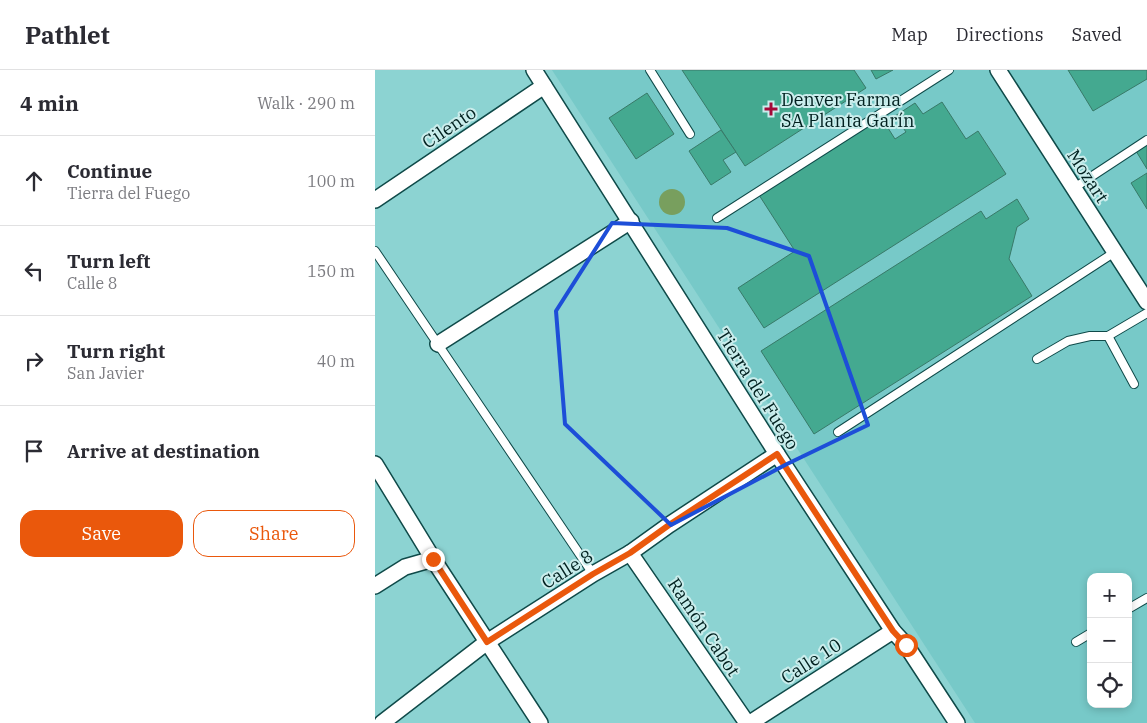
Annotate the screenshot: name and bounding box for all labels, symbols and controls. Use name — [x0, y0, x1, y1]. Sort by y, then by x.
text: Pathlet — [25, 19, 110, 51]
text: Map — [891, 23, 928, 46]
text: Directions — [956, 23, 1044, 46]
text: Saved — [1072, 23, 1122, 46]
place label: Denver Farma SA Planta Garín — [781, 88, 914, 132]
text: 4 min — [20, 89, 79, 117]
text: Walk · 290 m — [257, 93, 355, 113]
street label: Cilento — [418, 101, 480, 153]
marker: Denver Farma SA Planta Garín — [765, 103, 777, 115]
street label: Mozart — [1062, 145, 1114, 207]
text: Continue — [67, 159, 152, 183]
icon: ahead — [20, 167, 48, 195]
text: 100 m — [307, 171, 355, 191]
text: Tierra del Fuego — [67, 183, 190, 203]
text: Turn left — [67, 249, 150, 273]
icon: left — [20, 257, 48, 285]
text: 150 m — [307, 261, 355, 281]
text: Calle 8 — [67, 273, 117, 293]
street label: Tierra del Fuego — [712, 324, 804, 454]
text: Turn right — [67, 339, 165, 363]
icon: right — [20, 347, 48, 375]
text: 40 m — [317, 351, 355, 371]
text: San Javier — [67, 363, 144, 383]
icon: arrive — [20, 437, 48, 465]
text: Arrive at destination — [67, 439, 260, 463]
button: Save — [20, 510, 183, 557]
button: Share — [193, 510, 355, 557]
street label: Calle 8 — [537, 544, 597, 594]
route end — [422, 548, 445, 571]
map controls — [1087, 573, 1132, 708]
button: + — [1087, 573, 1132, 618]
street label: Ramón Cabot — [663, 574, 745, 680]
button: − — [1087, 618, 1132, 663]
street label: Calle 10 — [776, 633, 846, 689]
route start — [895, 634, 918, 657]
button: locate — [1087, 663, 1132, 708]

